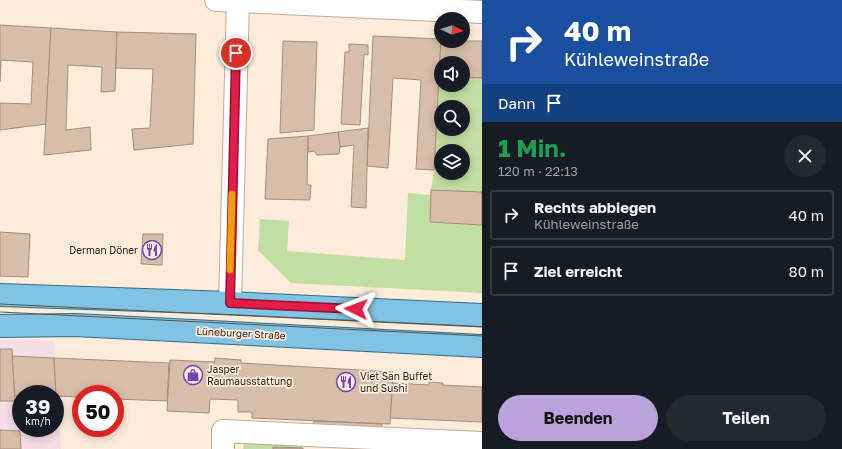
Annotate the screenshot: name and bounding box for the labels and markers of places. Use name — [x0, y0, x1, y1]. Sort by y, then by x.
pin — [219, 36, 253, 70]
restaurant icon: Derman Döner — [141, 239, 163, 261]
place label: Derman Döner — [69, 244, 138, 256]
place label: Jasper Raumausstattung — [207, 363, 292, 387]
shop icon: Jasper Raumausstattung — [182, 364, 204, 386]
place label: Viet San Buffet und Sushi — [360, 370, 432, 394]
restaurant icon: Viet San Buffet und Sushi — [335, 371, 357, 393]

